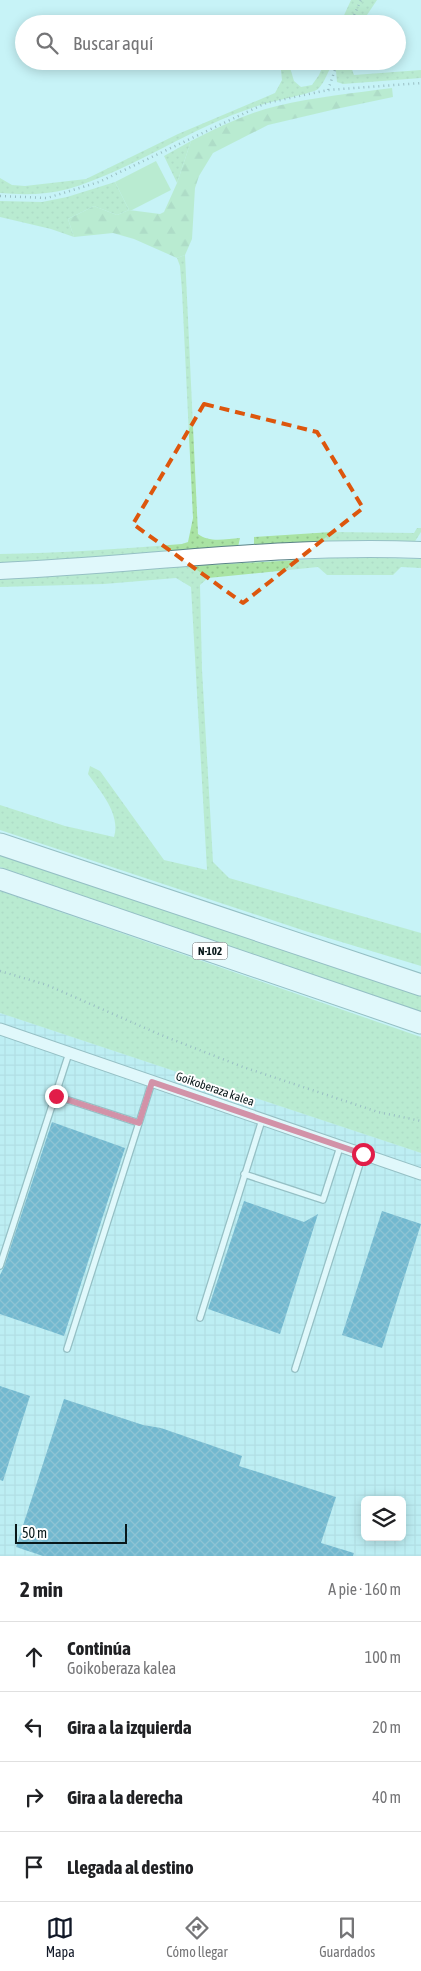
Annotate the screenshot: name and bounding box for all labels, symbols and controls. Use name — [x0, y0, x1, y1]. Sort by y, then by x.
search box — [15, 15, 406, 70]
icon: search — [33, 29, 61, 57]
text: Buscar aquí — [73, 32, 153, 54]
road number: N-102 — [192, 942, 228, 959]
street label: Goikoberaza kalea — [174, 1069, 256, 1109]
route end — [45, 1085, 68, 1108]
route start — [352, 1143, 375, 1166]
map controls — [361, 1496, 406, 1541]
button: layers — [361, 1496, 406, 1541]
scale bar — [15, 1521, 128, 1544]
text: 50 m — [22, 1525, 47, 1541]
text: 2 min — [20, 1577, 63, 1601]
text: A pie · 160 m — [328, 1580, 401, 1598]
text: Continúa — [67, 1637, 131, 1659]
icon: ahead — [20, 1643, 48, 1671]
text: 100 m — [365, 1648, 401, 1666]
text: Goikoberaza kalea — [67, 1659, 176, 1677]
icon: left — [20, 1713, 48, 1741]
text: Gira a la izquierda — [67, 1716, 192, 1738]
text: 20 m — [372, 1718, 401, 1736]
icon: right — [20, 1783, 48, 1811]
text: Gira a la derecha — [67, 1786, 183, 1808]
text: 40 m — [372, 1788, 401, 1806]
icon: arrive — [20, 1853, 48, 1881]
text: Llegada al destino — [67, 1856, 194, 1878]
tab: Mapa — [46, 1914, 75, 1960]
tab: Cómo llegar — [166, 1914, 228, 1960]
tab: Guardados — [319, 1914, 375, 1960]

